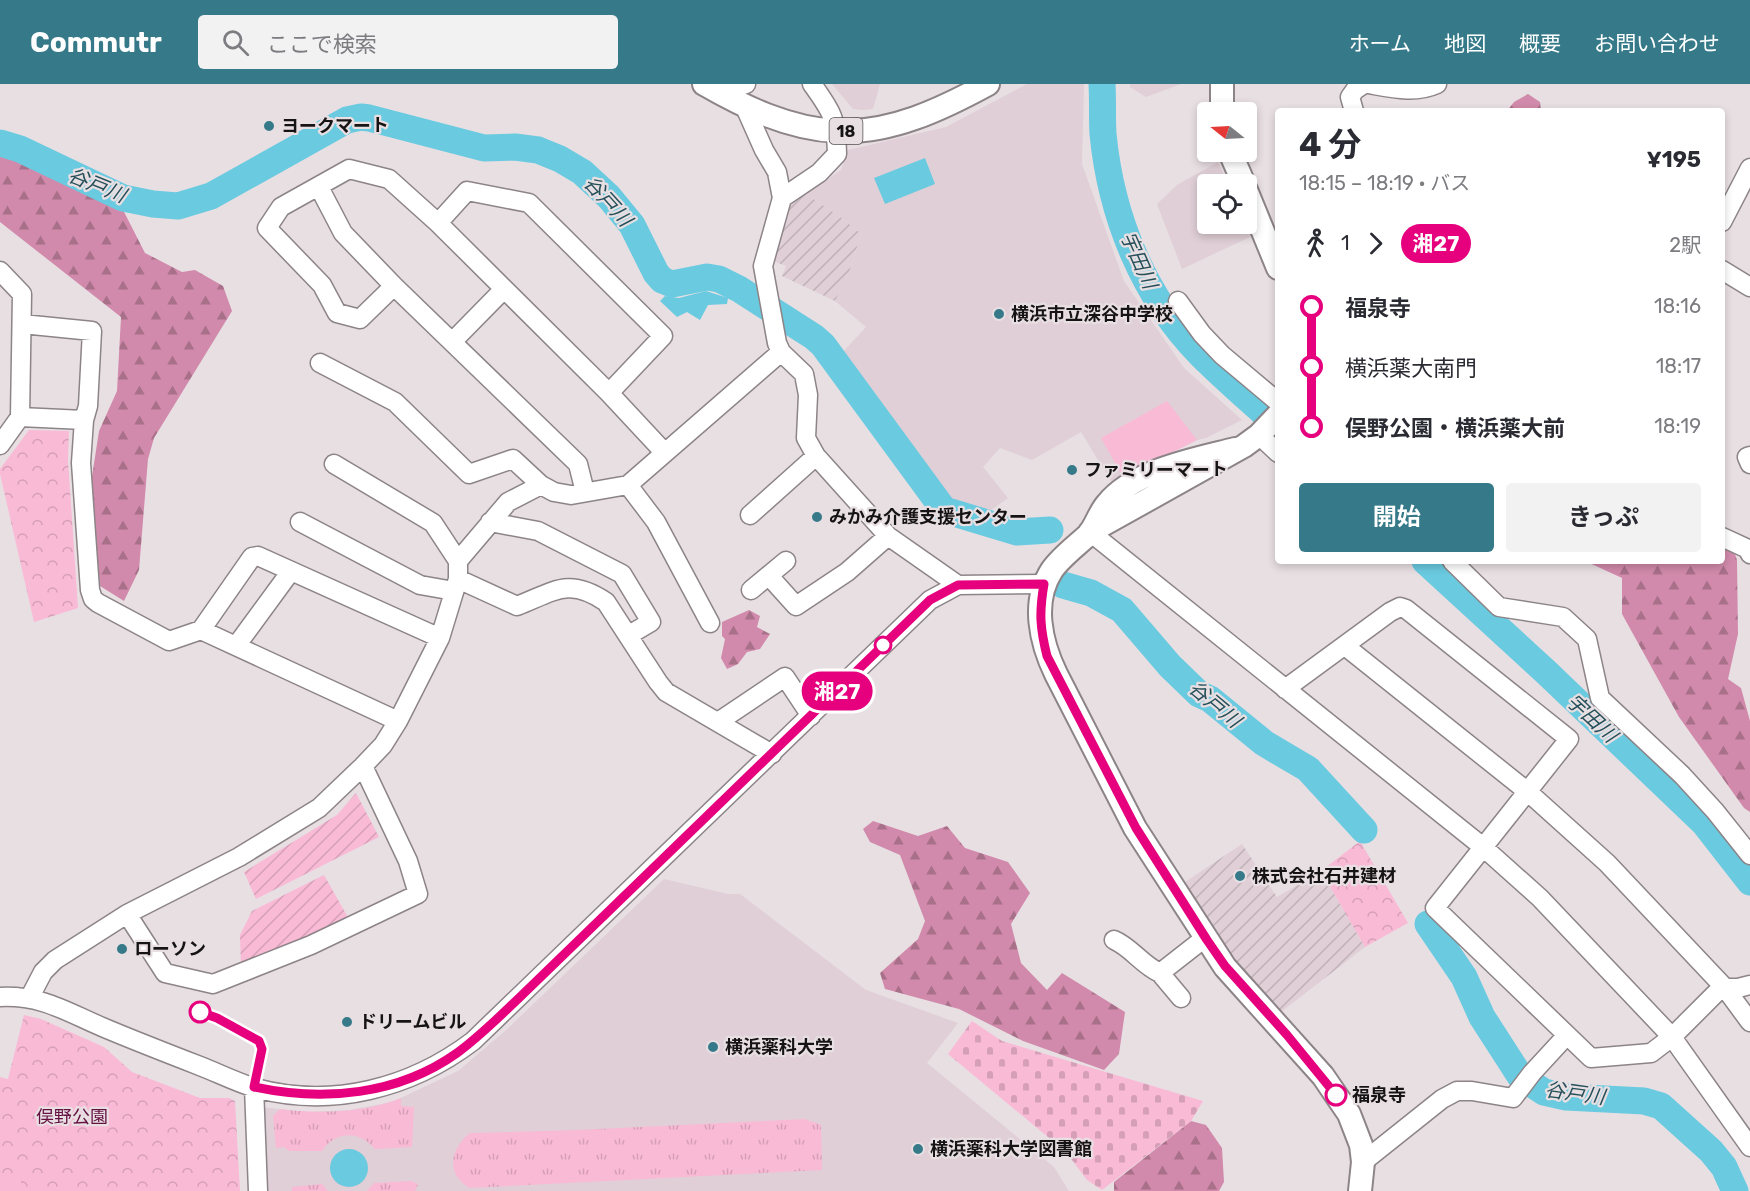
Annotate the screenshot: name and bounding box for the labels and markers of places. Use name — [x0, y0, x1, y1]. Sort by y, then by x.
place label: ヨークマート — [281, 115, 389, 137]
marker: ヨークマート — [262, 119, 276, 133]
place label: 横浜市立深谷中学校 — [1011, 303, 1173, 325]
marker: 横浜市立深谷中学校 — [992, 307, 1006, 321]
place label: ファミリーマート — [1084, 459, 1228, 481]
marker: ファミリーマート — [1065, 463, 1079, 477]
place label: みかみ介護支援センター — [829, 506, 1027, 528]
marker: みかみ介護支援センター — [810, 510, 824, 524]
unlabelled marker — [874, 636, 892, 654]
place label: 株式会社石井建材 — [1252, 865, 1396, 887]
marker: 株式会社石井建材 — [1233, 869, 1247, 883]
place label: ローソン — [134, 938, 206, 960]
marker: ローソン — [115, 942, 129, 956]
unlabelled marker — [189, 1001, 211, 1023]
place label: ドリームビル — [359, 1011, 466, 1033]
marker: ドリームビル — [340, 1015, 354, 1029]
place label: 横浜薬科大学 — [725, 1036, 833, 1058]
marker: 横浜薬科大学 — [706, 1040, 720, 1054]
marker: 福泉寺 — [1325, 1084, 1347, 1106]
place label: 福泉寺 — [1352, 1084, 1406, 1106]
place label: 横浜薬科大学図書館 — [930, 1138, 1092, 1160]
marker: 横浜薬科大学図書館 — [911, 1142, 925, 1156]

